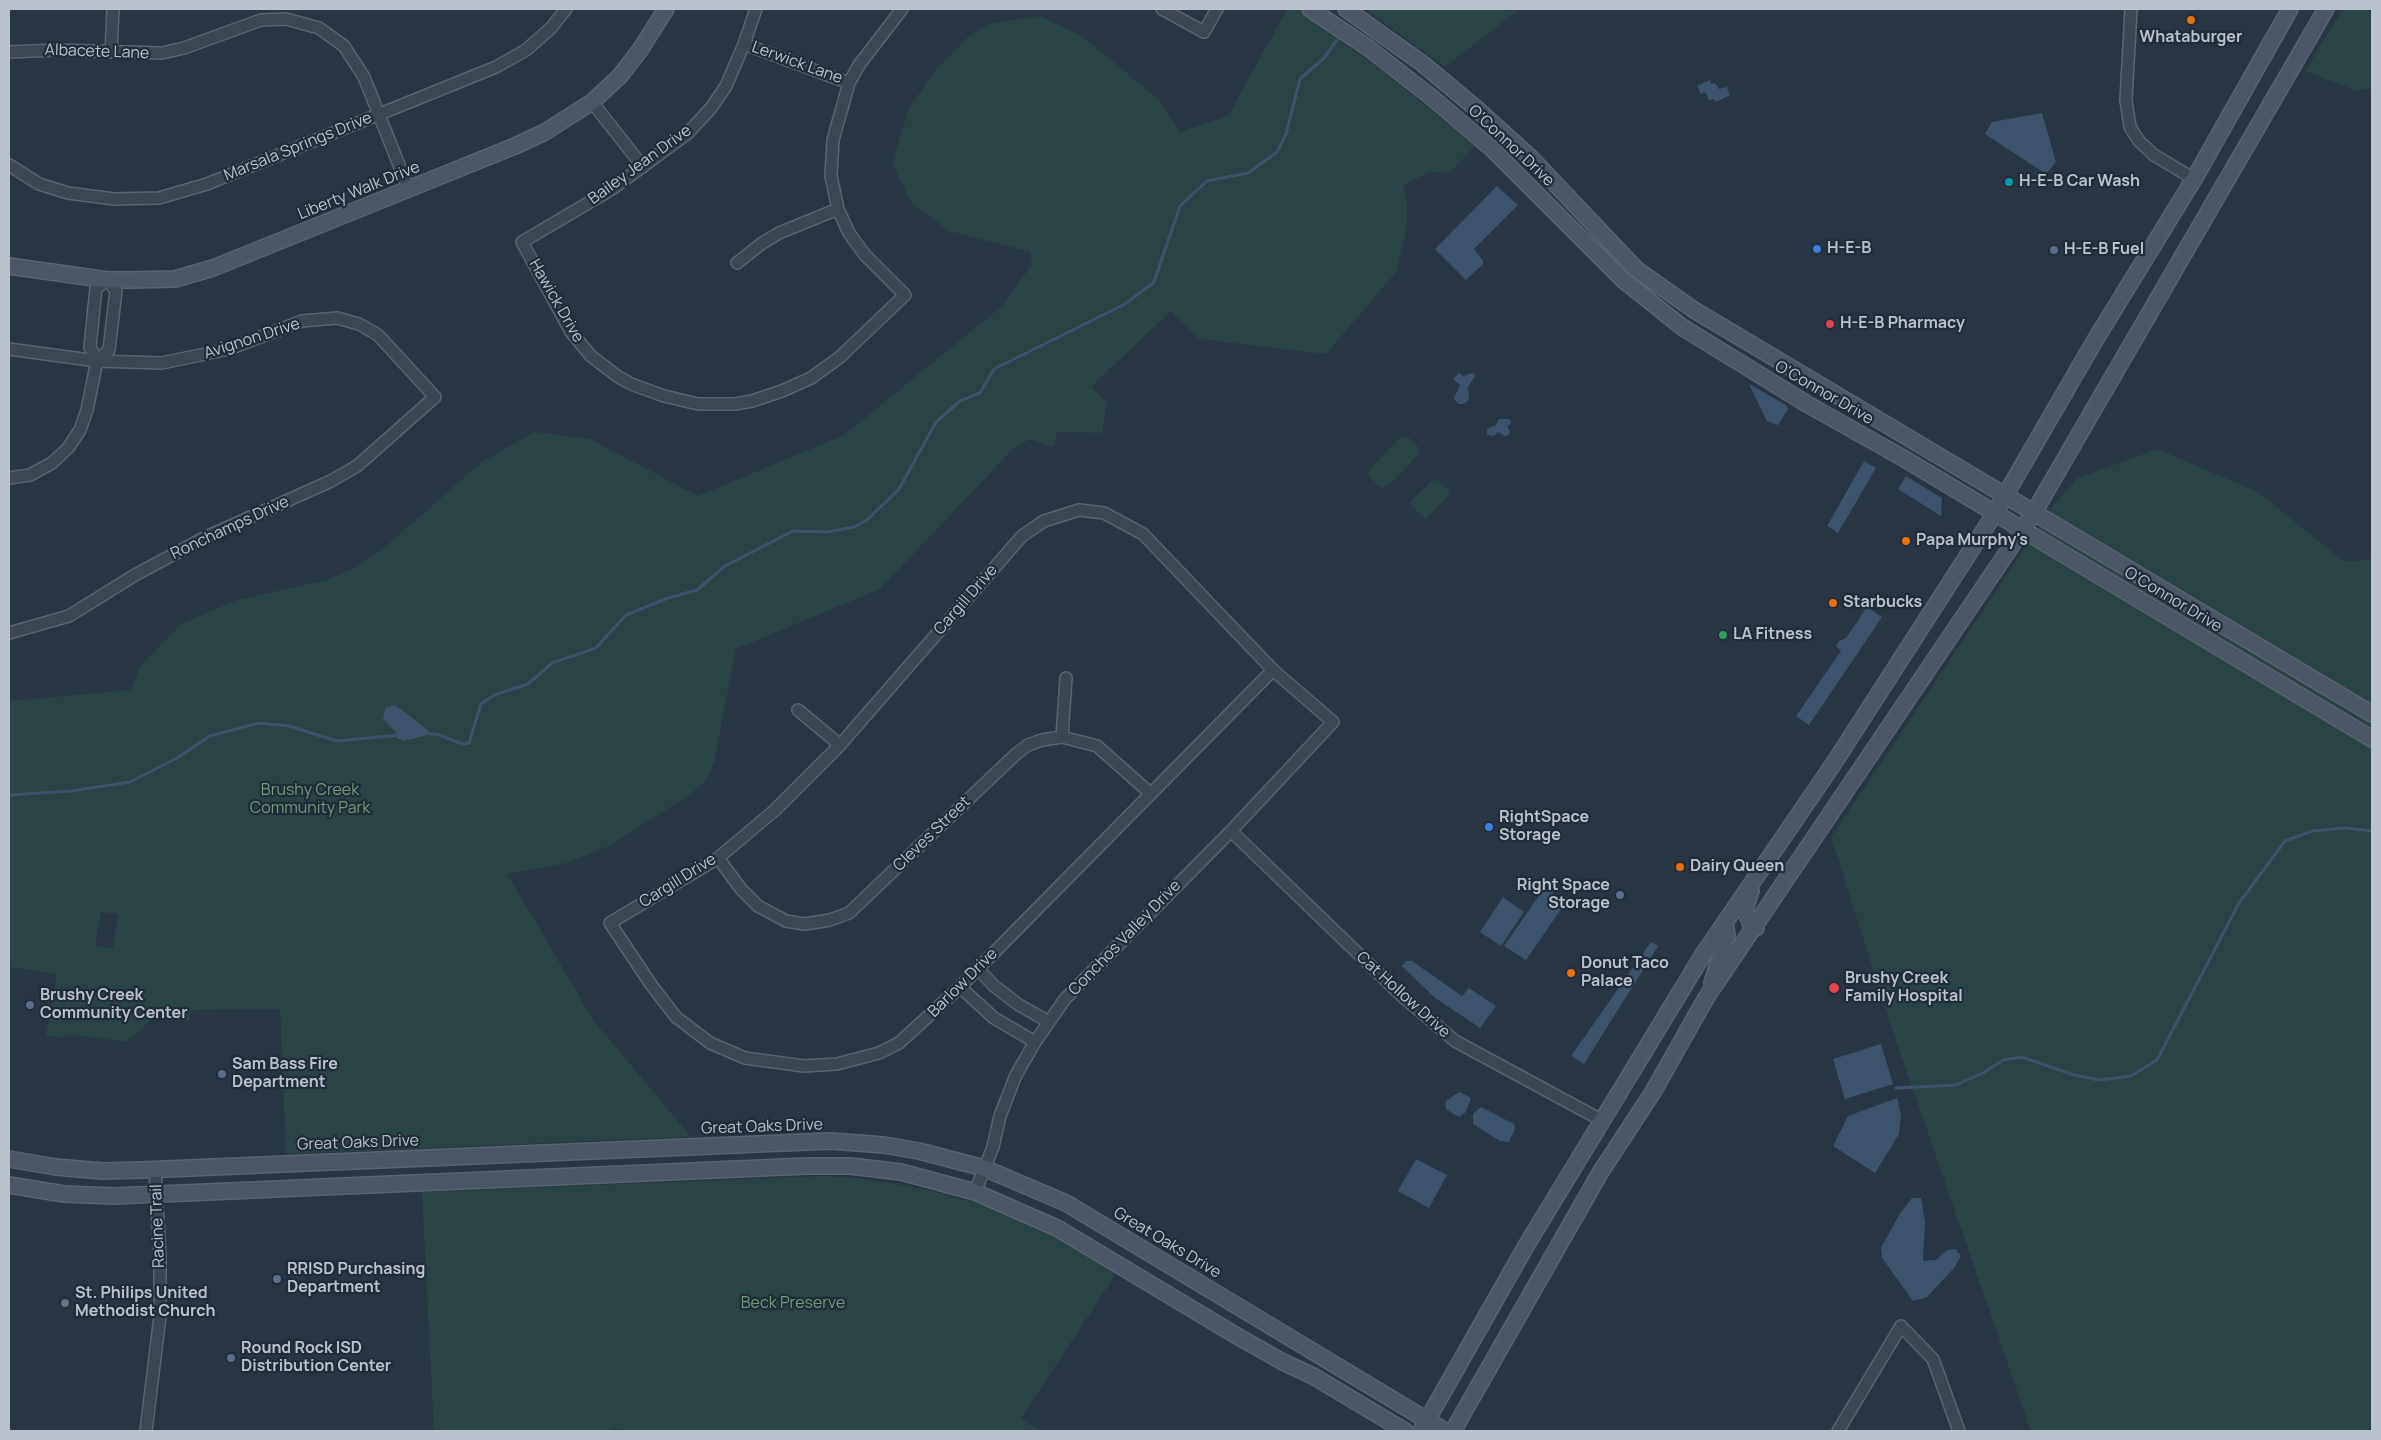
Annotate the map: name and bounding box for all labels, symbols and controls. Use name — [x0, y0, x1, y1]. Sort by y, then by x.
marker: Whataburger — [2185, 14, 2197, 26]
place label: Whataburger — [2140, 28, 2242, 48]
street label: Lerwick Lane — [749, 38, 845, 88]
street label: Albacete Lane — [44, 41, 150, 63]
street label: O'Connor Drive — [1464, 101, 1558, 191]
street label: Marsala Springs Drive — [221, 109, 375, 185]
street label: Bailey Jean Drive — [585, 121, 695, 209]
street label: Liberty Walk Drive — [295, 158, 423, 224]
place label: H-E-B Car Wash — [2019, 172, 2140, 192]
marker: H-E-B Car Wash — [2003, 176, 2015, 188]
place label: H-E-B — [1827, 239, 1871, 259]
place label: H-E-B Fuel — [2064, 240, 2144, 260]
marker: H-E-B — [1811, 243, 1823, 255]
marker: H-E-B Fuel — [2048, 244, 2060, 256]
street label: Hawick Drive — [524, 256, 588, 346]
street label: Avignon Drive — [202, 314, 302, 364]
place label: H-E-B Pharmacy — [1840, 314, 1965, 334]
marker: H-E-B Pharmacy — [1824, 318, 1836, 330]
street label: O'Connor Drive — [1771, 357, 1877, 429]
street label: Ronchamps Drive — [168, 492, 292, 564]
place label: Papa Murphy's — [1916, 531, 2028, 551]
marker: Papa Murphy's — [1900, 535, 1912, 547]
street label: Cargill Drive — [930, 561, 1002, 639]
street label: O'Connor Drive — [2121, 563, 2225, 637]
place label: Starbucks — [1843, 593, 1922, 613]
marker: Starbucks — [1827, 597, 1839, 609]
place label: LA Fitness — [1733, 625, 1812, 645]
marker: LA Fitness — [1717, 629, 1729, 641]
park label: Brushy Creek Community Park — [250, 781, 370, 819]
street label: Cleves Street — [889, 792, 975, 876]
place label: RightSpace Storage — [1499, 808, 1589, 846]
marker: RightSpace Storage — [1483, 821, 1495, 833]
street label: Cargill Drive — [636, 850, 720, 912]
place label: Dairy Queen — [1690, 857, 1784, 877]
marker: Dairy Queen — [1674, 861, 1686, 873]
street label: Conchos Valley Drive — [1065, 876, 1185, 1000]
place label: Right Space Storage — [1517, 876, 1610, 914]
marker: Right Space Storage — [1614, 889, 1626, 901]
street label: Barlow Drive — [924, 944, 1002, 1022]
street label: Cat Hollow Drive — [1352, 948, 1454, 1042]
place label: Donut Taco Palace — [1581, 954, 1669, 992]
marker: Donut Taco Palace — [1565, 967, 1577, 979]
place label: Brushy Creek Family Hospital — [1845, 969, 1963, 1007]
marker: Brushy Creek Family Hospital — [1827, 981, 1841, 995]
place label: Brushy Creek Community Center — [40, 986, 188, 1024]
marker: Brushy Creek Community Center — [24, 999, 36, 1011]
place label: Sam Bass Fire Department — [232, 1055, 338, 1093]
marker: Sam Bass Fire Department — [216, 1068, 228, 1080]
street label: Great Oaks Drive — [701, 1115, 823, 1139]
street label: Great Oaks Drive — [297, 1131, 419, 1155]
street label: Racine Trail — [147, 1184, 169, 1268]
street label: Great Oaks Drive — [1110, 1203, 1224, 1283]
place label: RRISD Purchasing Department — [287, 1260, 425, 1298]
marker: RRISD Purchasing Department — [271, 1273, 283, 1285]
place label: St. Philips United Methodist Church — [75, 1284, 216, 1322]
park label: Beck Preserve — [741, 1294, 845, 1314]
marker: St. Philips United Methodist Church — [59, 1297, 71, 1309]
place label: Round Rock ISD Distribution Center — [241, 1339, 391, 1377]
marker: Round Rock ISD Distribution Center — [225, 1352, 237, 1364]

